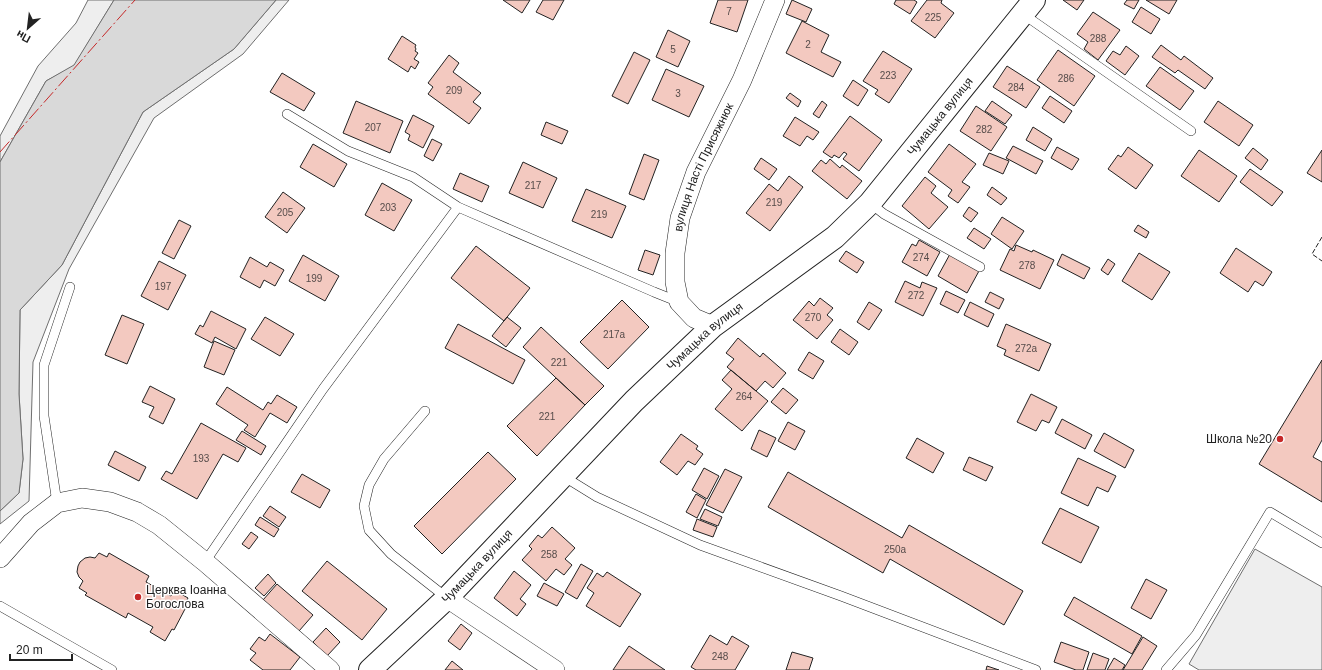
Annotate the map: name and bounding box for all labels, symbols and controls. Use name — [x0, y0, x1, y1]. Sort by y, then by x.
house number: 7 — [726, 6, 732, 17]
north arrow — [8, 8, 48, 48]
house number: 225 — [925, 12, 942, 23]
text: Пн — [14, 28, 33, 46]
house number: 288 — [1090, 33, 1107, 44]
house number: 2 — [805, 39, 811, 50]
house number: 5 — [670, 44, 676, 55]
house number: 223 — [880, 70, 897, 81]
house number: 286 — [1058, 73, 1075, 84]
street label: Чумацька вулиця — [904, 75, 976, 158]
house number: 284 — [1008, 82, 1025, 93]
house number: 209 — [446, 85, 463, 96]
house number: 3 — [675, 88, 681, 99]
street label: вулиця Насті Присяжнюк — [671, 100, 737, 232]
house number: 207 — [365, 122, 382, 133]
house number: 282 — [976, 124, 993, 135]
house number: 217 — [525, 180, 542, 191]
house number: 219 — [766, 197, 783, 208]
house number: 203 — [380, 202, 397, 213]
house number: 205 — [277, 207, 294, 218]
house number: 219 — [591, 209, 608, 220]
house number: 274 — [913, 252, 930, 263]
house number: 278 — [1019, 260, 1036, 271]
house number: 199 — [306, 273, 323, 284]
house number: 197 — [155, 281, 172, 292]
house number: 272 — [908, 290, 925, 301]
street label: Чумацька вулиця — [664, 300, 746, 373]
house number: 270 — [805, 312, 822, 323]
house number: 217а — [603, 329, 626, 340]
house number: 272а — [1015, 343, 1038, 354]
house number: 221 — [551, 357, 568, 368]
house number: 264 — [736, 391, 753, 402]
house number: 221 — [539, 411, 556, 422]
place label: Школа №20 — [1206, 432, 1272, 446]
marker: Школа №20 — [1275, 434, 1285, 444]
house number: 193 — [193, 453, 210, 464]
street label: Чумацька вулиця — [439, 527, 515, 606]
house number: 250а — [884, 544, 907, 555]
house number: 258 — [541, 549, 558, 560]
place label: Церква Іоанна Богослова — [146, 583, 227, 611]
marker: Церква Іоанна Богослова — [133, 592, 143, 602]
scale bar — [10, 636, 72, 662]
text: 20 m — [16, 643, 43, 657]
house number: 248 — [712, 651, 729, 662]

